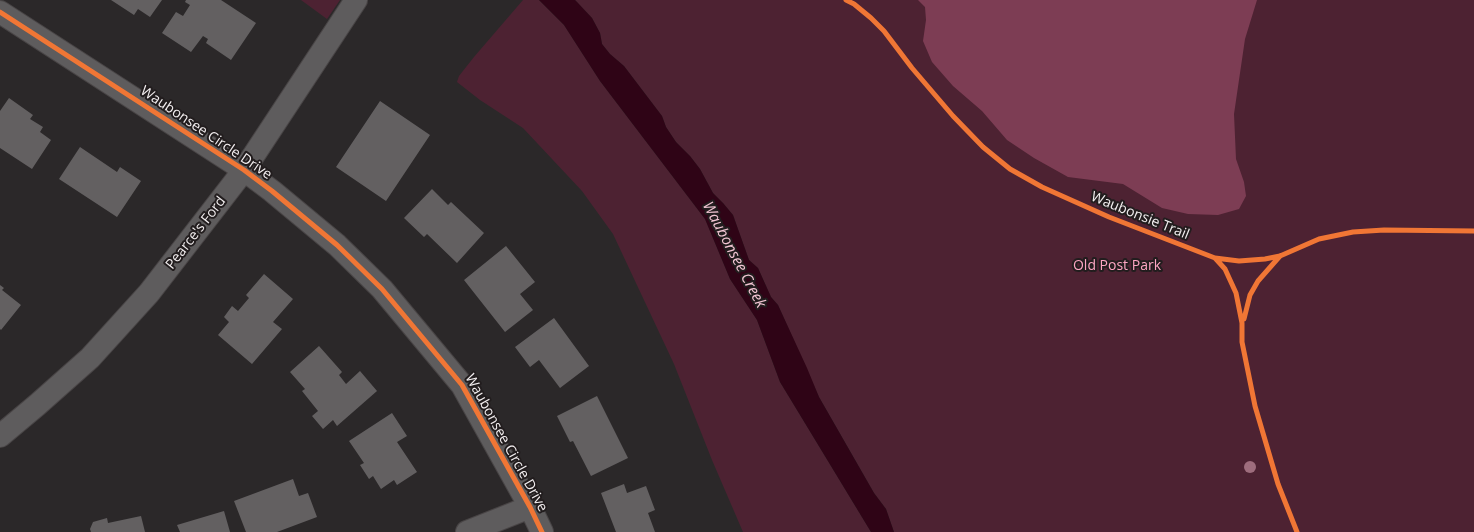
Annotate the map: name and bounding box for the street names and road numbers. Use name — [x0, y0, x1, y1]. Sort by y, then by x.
street label: Waubonsee Circle Drive — [137, 83, 275, 183]
street label: Waubonsie Trail — [1088, 189, 1192, 243]
street label: Pearce's Ford — [162, 193, 230, 273]
street label: Waubonsee Circle Drive — [461, 371, 551, 515]

